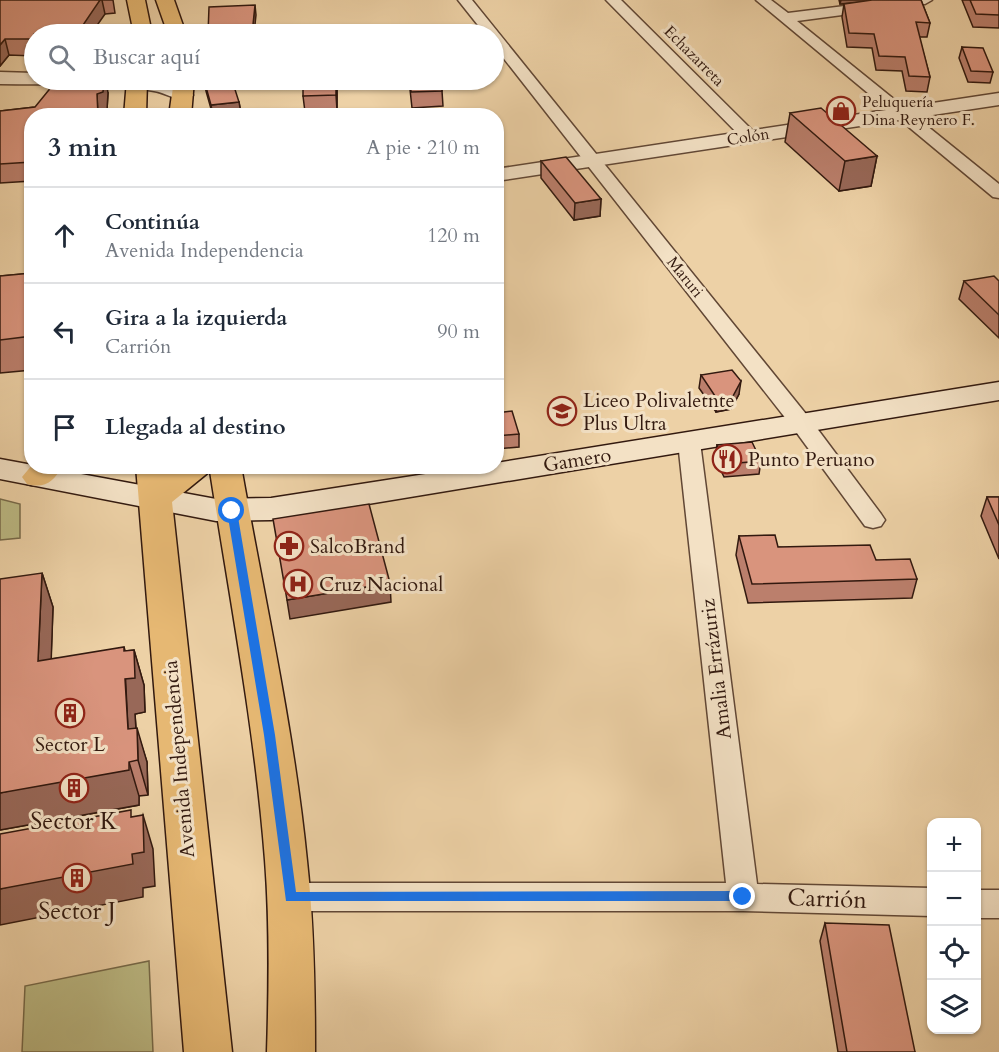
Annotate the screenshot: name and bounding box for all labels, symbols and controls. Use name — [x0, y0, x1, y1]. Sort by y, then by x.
street label: Echazarreta — [659, 21, 729, 91]
search box — [24, 24, 504, 90]
icon: search — [45, 41, 78, 74]
text: Buscar aquí — [93, 42, 200, 72]
place label: Peluquería Dina Reynero F. — [862, 91, 975, 131]
shop icon: Peluquería Dina Reynero F. — [825, 95, 857, 127]
street label: Colón — [725, 123, 771, 151]
text: 3 min — [48, 130, 117, 165]
text: A pie · 210 m — [366, 134, 480, 161]
text: Continúa — [105, 207, 200, 237]
icon: ahead — [48, 219, 81, 252]
text: 120 m — [427, 222, 480, 249]
text: Avenida Independencia — [105, 237, 304, 264]
street label: Maruri — [662, 252, 709, 303]
text: Gira a la izquierda — [105, 303, 288, 333]
icon: left — [48, 315, 81, 348]
text: 90 m — [437, 318, 480, 345]
text: Carrión — [105, 333, 171, 360]
place label: Liceo Polivaletnte Plus Ultra — [583, 387, 734, 437]
school or university icon: Liceo Polivaletnte Plus Ultra — [546, 395, 578, 427]
icon: arrive — [48, 411, 81, 444]
text: Llegada al destino — [105, 412, 286, 442]
street label: Gamero — [541, 441, 613, 479]
restaurant icon: Punto Peruano — [711, 443, 743, 475]
place label: Punto Peruano — [748, 446, 875, 473]
route start — [218, 497, 244, 523]
pharmacy icon: SalcoBrand — [273, 530, 305, 562]
place label: SalcoBrand — [310, 533, 406, 560]
hospital icon: Cruz Nacional — [282, 568, 314, 600]
place label: Cruz Nacional — [319, 571, 443, 598]
street label: Amalia Errázuriz — [694, 597, 738, 741]
street label: Avenida Independencia — [157, 659, 201, 859]
building icon: Sector L — [54, 697, 86, 729]
place label: Sector L — [35, 731, 106, 758]
building icon: Sector K — [58, 772, 90, 804]
place label: Sector K — [30, 805, 118, 838]
map controls — [927, 818, 981, 1034]
button: + — [927, 818, 981, 872]
building icon: Sector J — [61, 862, 93, 894]
button: − — [927, 872, 981, 926]
street label: Carrión — [787, 881, 868, 917]
route end — [729, 883, 755, 909]
place label: Sector J — [38, 895, 116, 928]
button: locate — [927, 926, 981, 980]
button: layers — [927, 980, 981, 1034]

